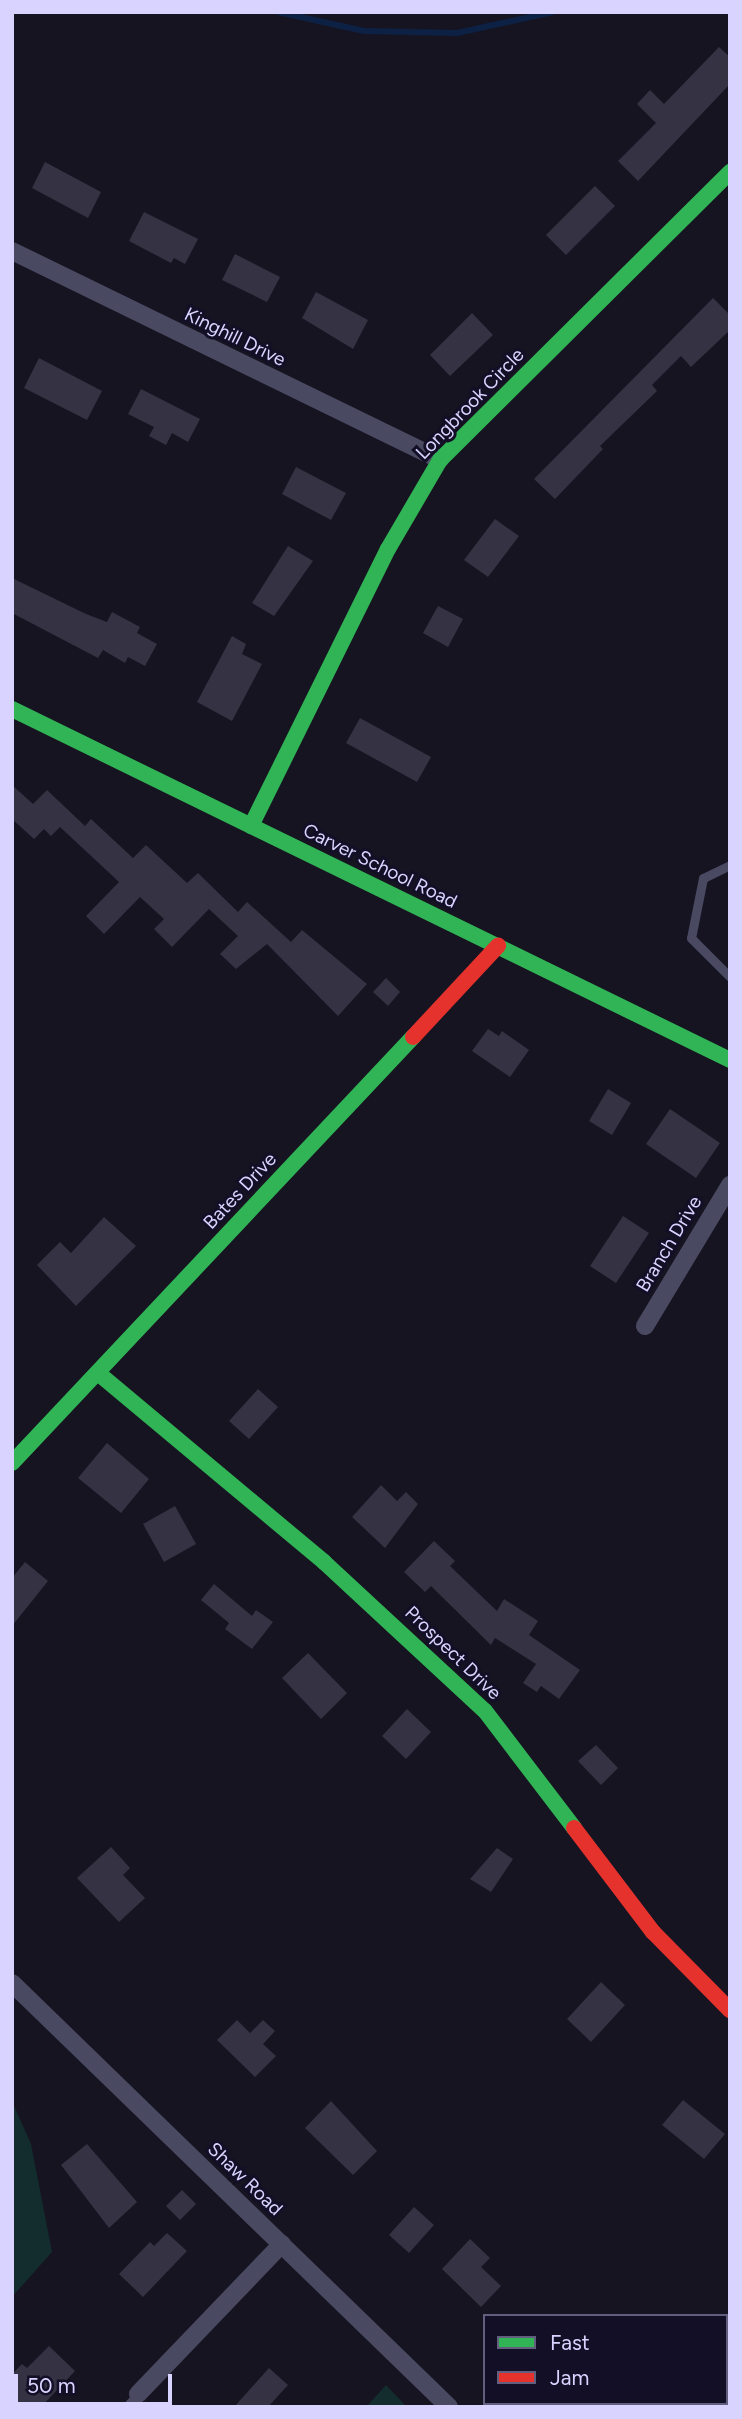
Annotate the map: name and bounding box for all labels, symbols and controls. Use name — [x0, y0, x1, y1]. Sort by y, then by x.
street label: Kinghill Drive — [181, 303, 289, 371]
street label: Longbrook Circle — [411, 344, 529, 464]
street label: Carver School Road — [299, 819, 461, 913]
street label: Bates Drive — [199, 1148, 281, 1234]
street label: Branch Drive — [631, 1192, 707, 1296]
street label: Prospect Drive — [400, 1601, 506, 1705]
street label: Shaw Road — [203, 2138, 287, 2220]
legend — [483, 2314, 728, 2405]
text: Fast — [550, 2330, 590, 2355]
scale bar — [18, 2360, 175, 2404]
text: Jam — [550, 2365, 589, 2390]
text: 50 m — [27, 2373, 76, 2398]

